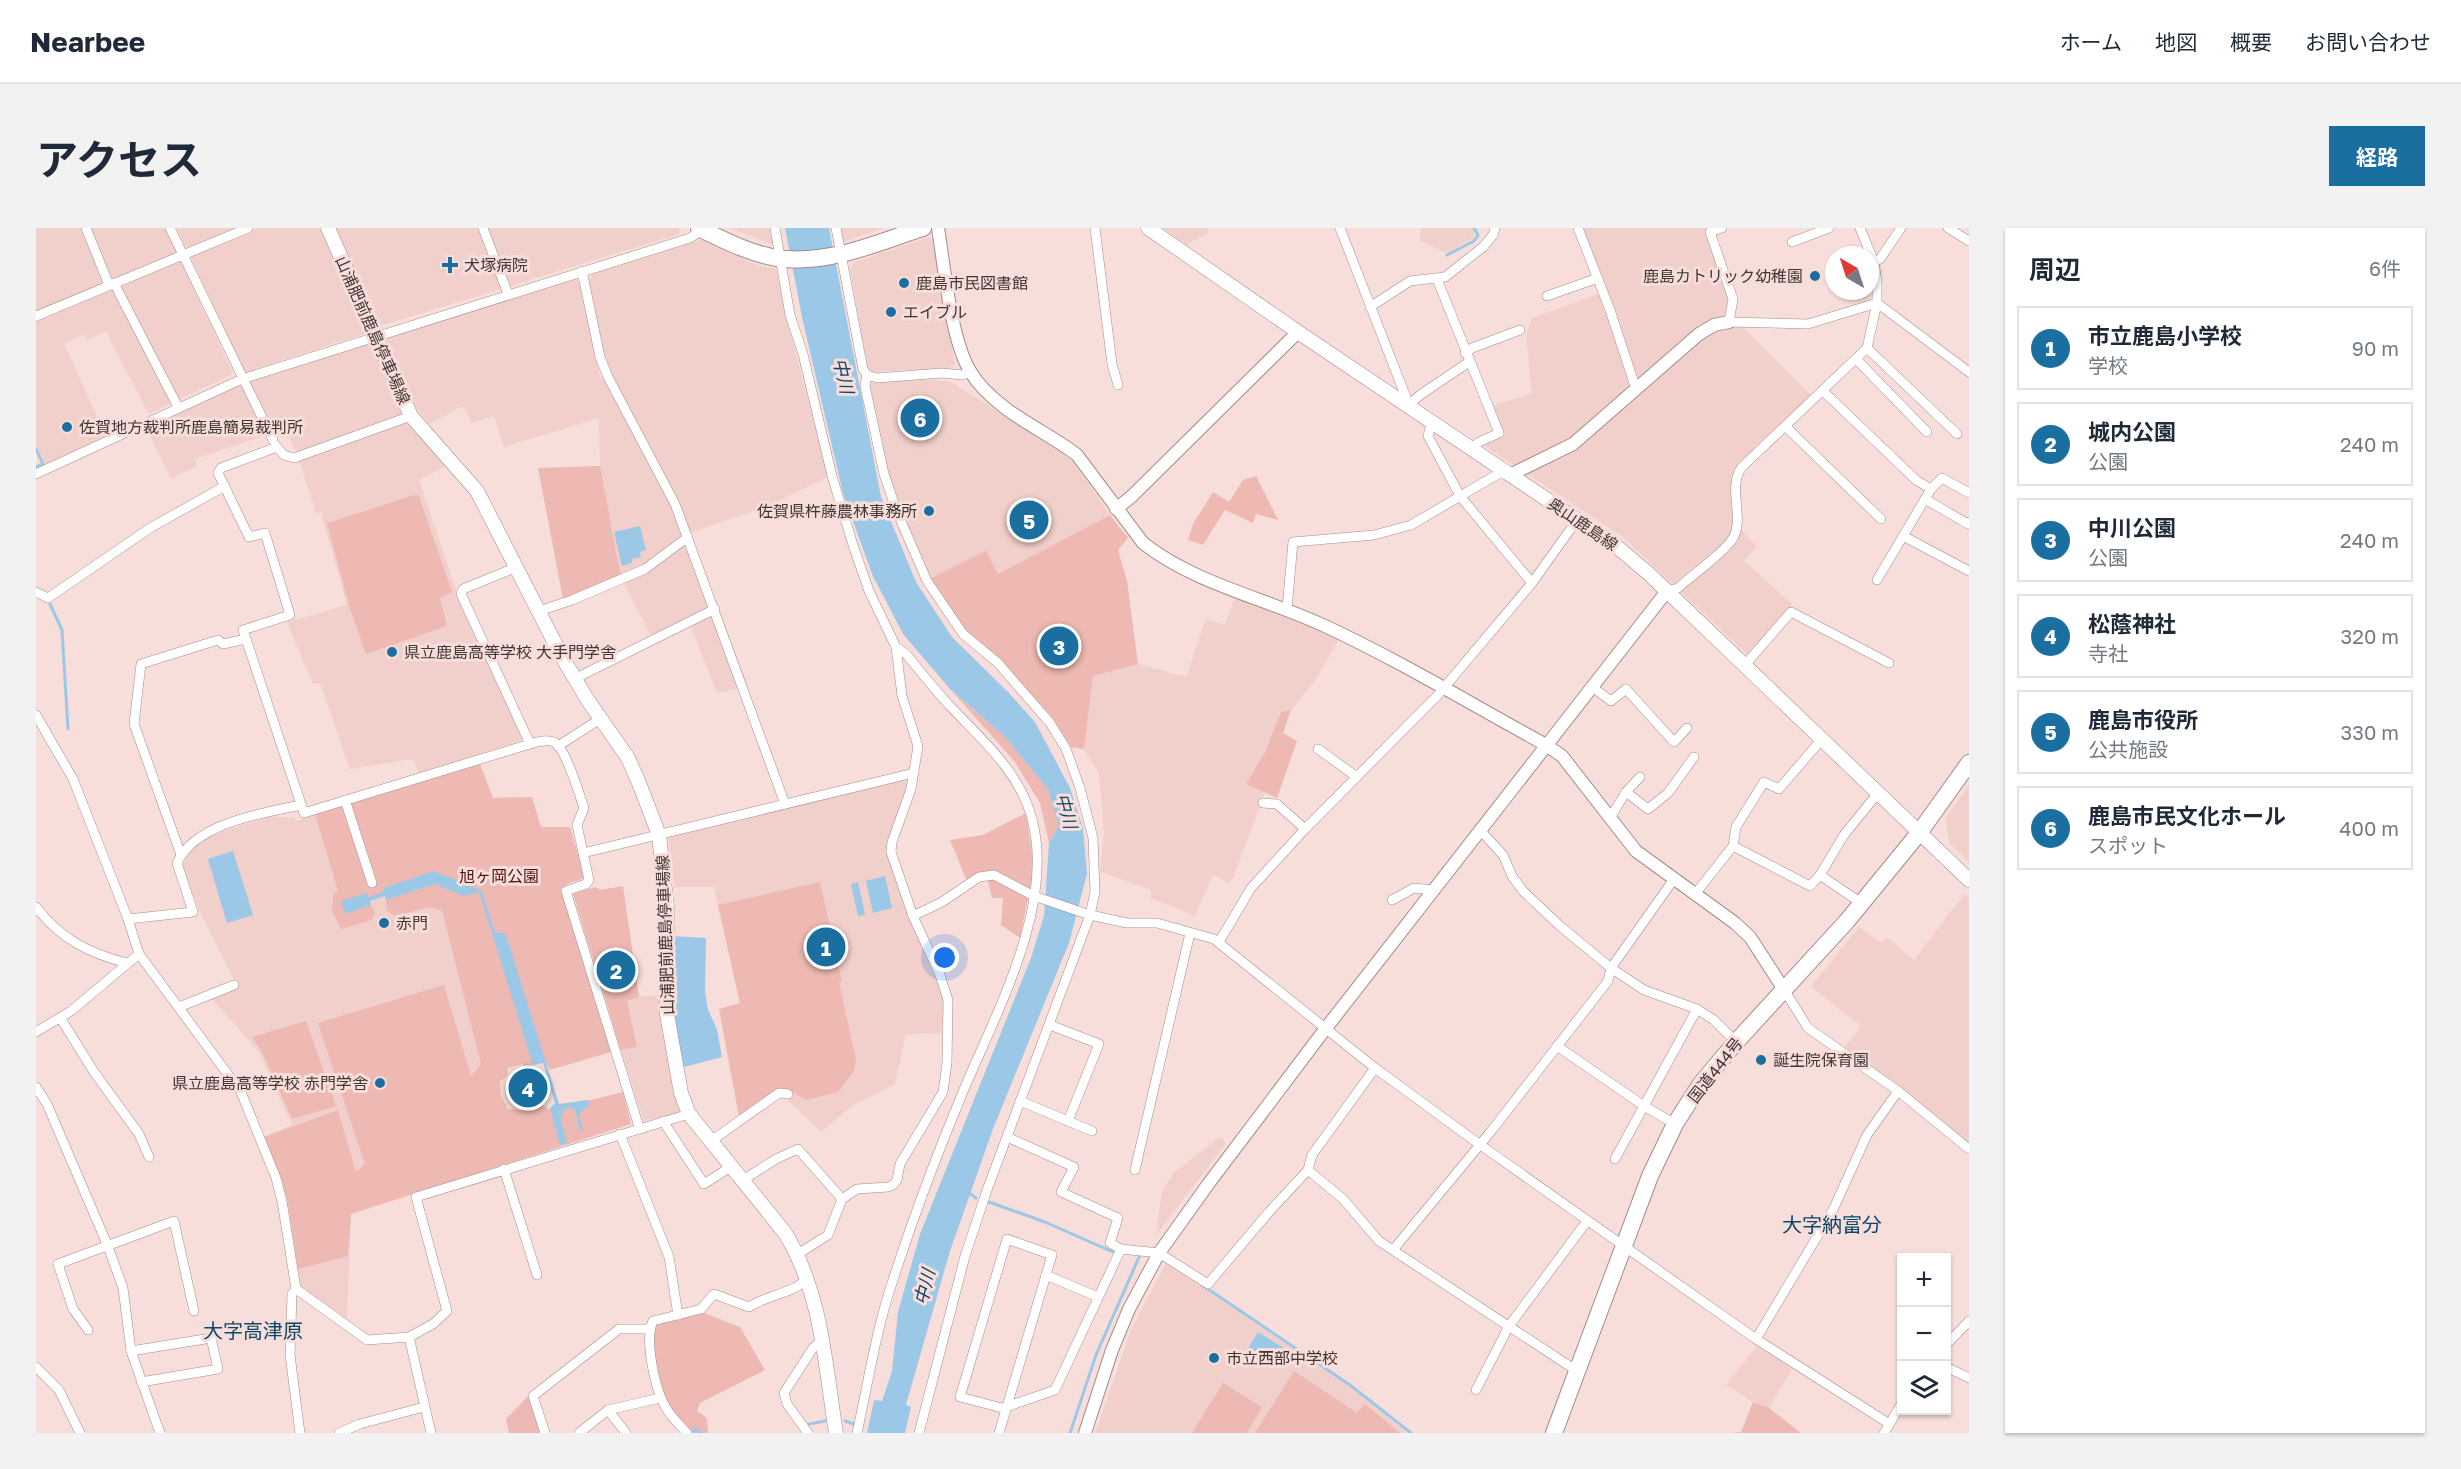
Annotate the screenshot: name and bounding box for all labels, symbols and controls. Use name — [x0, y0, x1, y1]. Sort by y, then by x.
text: Nearbee — [30, 25, 145, 58]
text: ホーム — [2060, 29, 2122, 55]
text: 地図 — [2155, 29, 2197, 55]
text: 概要 — [2230, 29, 2272, 55]
text: お問い合わせ — [2305, 29, 2431, 55]
button: 経路 — [2329, 126, 2425, 186]
text: アクセス — [36, 134, 202, 184]
north arrow — [1825, 246, 1879, 300]
street label: 山浦肥前鹿島停車場線 — [331, 253, 415, 407]
text: 周辺 — [2029, 254, 2081, 285]
place label: 犬塚病院 — [464, 255, 528, 275]
marker: 犬塚病院 — [441, 256, 459, 274]
text: 6件 — [2369, 256, 2401, 280]
place label: 鹿島カトリック幼稚園 — [1643, 266, 1803, 286]
marker: 鹿島カトリック幼稚園 — [1808, 269, 1822, 283]
place label: 鹿島市民図書館 — [916, 273, 1028, 293]
marker: 鹿島市民図書館 — [897, 276, 911, 290]
place label: エイブル — [903, 302, 967, 322]
marker: エイブル — [884, 305, 898, 319]
text: 市立鹿島小学校 — [2088, 322, 2242, 349]
text: 1 — [2045, 336, 2056, 360]
text: 90 m — [2352, 336, 2399, 360]
text: 学校 — [2088, 353, 2128, 377]
water label: 中川 — [829, 356, 859, 398]
pin: 6 — [900, 396, 940, 441]
place label: 佐賀地方裁判所鹿島簡易裁判所 — [79, 417, 303, 437]
text: 城内公園 — [2088, 418, 2176, 445]
marker: 佐賀地方裁判所鹿島簡易裁判所 — [60, 420, 74, 434]
text: 2 — [2044, 432, 2057, 456]
text: 240 m — [2340, 432, 2399, 456]
text: 公園 — [2088, 449, 2128, 473]
street label: 奥山鹿島線 — [1544, 493, 1622, 555]
pin: 5 — [1010, 498, 1048, 542]
place label: 佐賀県杵藤農林事務所 — [757, 501, 917, 521]
marker: 佐賀県杵藤農林事務所 — [922, 504, 936, 518]
text: 中川公園 — [2088, 514, 2176, 541]
text: 3 — [2044, 528, 2057, 552]
text: 240 m — [2340, 528, 2399, 552]
text: 公園 — [2088, 545, 2128, 569]
text: 松蔭神社 — [2088, 610, 2176, 637]
pin: 3 — [1040, 624, 1078, 668]
text: 4 — [2044, 624, 2057, 648]
text: 320 m — [2341, 624, 2399, 648]
text: 寺社 — [2088, 641, 2128, 665]
place label: 県立鹿島高等学校 大手門学舎 — [404, 642, 616, 662]
marker: 県立鹿島高等学校 大手門学舎 — [385, 645, 399, 659]
text: 鹿島市役所 — [2088, 706, 2198, 733]
text: 5 — [2044, 720, 2057, 744]
text: 330 m — [2341, 720, 2399, 744]
text: 公共施設 — [2088, 737, 2168, 761]
water label: 中川 — [1052, 791, 1083, 833]
text: 鹿島市民文化ホール — [2088, 802, 2286, 829]
text: 6 — [2044, 816, 2057, 840]
text: 400 m — [2339, 816, 2399, 840]
text: スポット — [2088, 833, 2168, 857]
street label: 山浦肥前鹿島停車場線 — [652, 855, 678, 1015]
park label: 旭ヶ岡公園 — [459, 866, 539, 886]
place label: 赤門 — [396, 913, 428, 933]
marker: 赤門 — [377, 916, 391, 930]
pin: 1 — [806, 924, 846, 970]
your location — [930, 943, 959, 972]
pin: 2 — [596, 948, 636, 992]
street label: 国道444号 — [1683, 1033, 1747, 1107]
place label: 誕生院保育園 — [1773, 1050, 1869, 1070]
marker: 誕生院保育園 — [1754, 1053, 1768, 1067]
pin: 4 — [508, 1066, 548, 1110]
place label: 県立鹿島高等学校 赤門学舎 — [172, 1073, 368, 1093]
marker: 県立鹿島高等学校 赤門学舎 — [373, 1076, 387, 1090]
district label: 大字納富分 — [1782, 1212, 1882, 1236]
map controls — [1897, 1253, 1951, 1415]
button: + — [1897, 1253, 1951, 1307]
water label: 中川 — [909, 1265, 940, 1307]
button: − — [1897, 1307, 1951, 1361]
district label: 大字高津原 — [203, 1318, 303, 1342]
place label: 市立西部中学校 — [1226, 1348, 1338, 1368]
marker: 市立西部中学校 — [1207, 1351, 1221, 1365]
button: layers — [1897, 1361, 1951, 1415]

